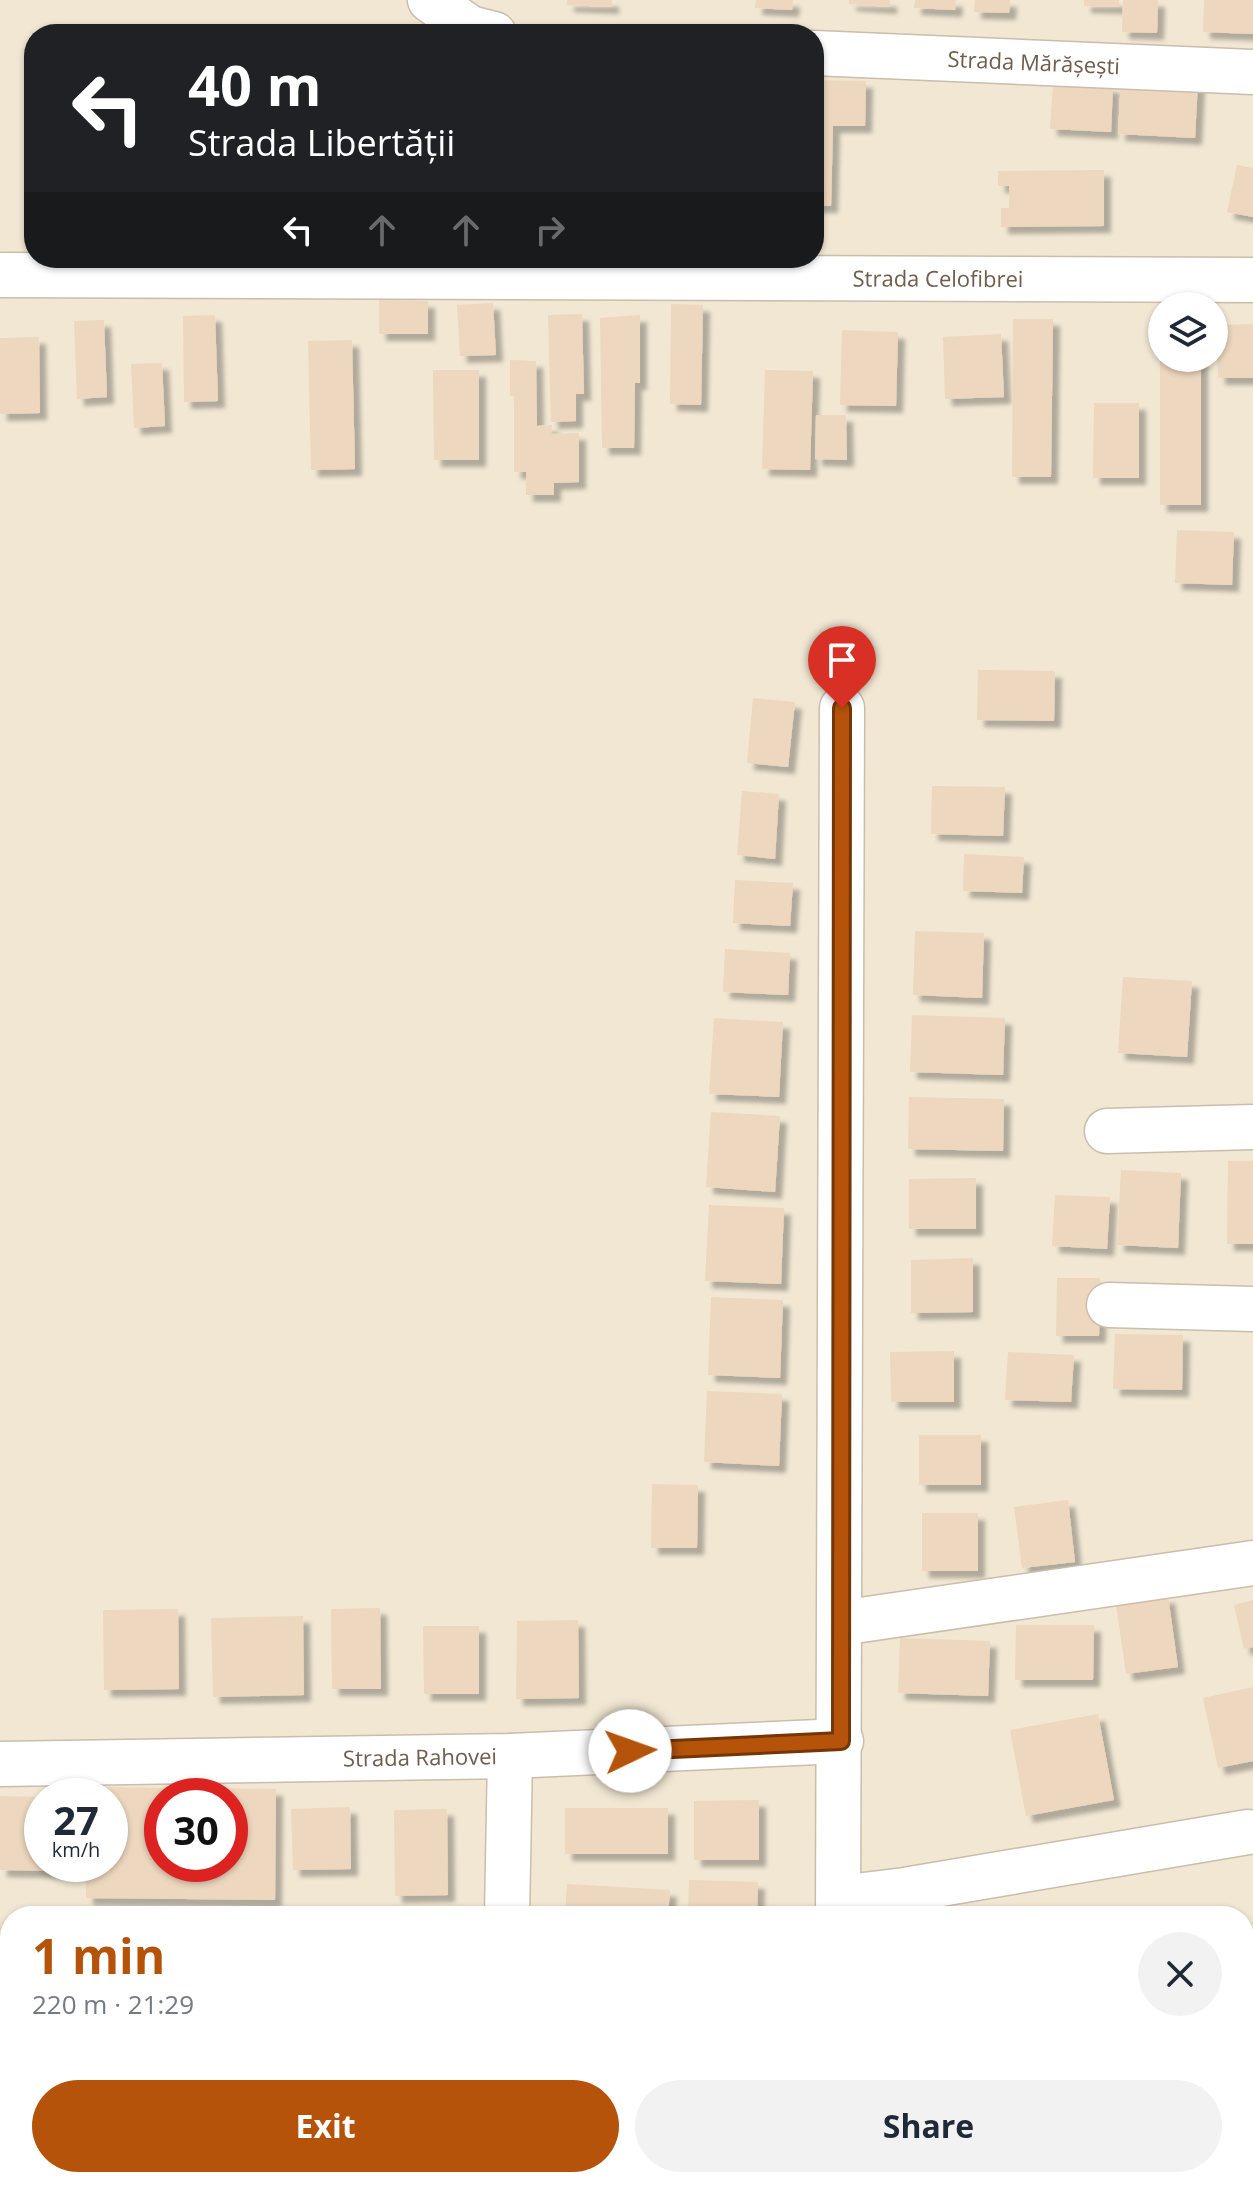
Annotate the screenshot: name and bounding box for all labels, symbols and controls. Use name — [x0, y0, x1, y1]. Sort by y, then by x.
street label: Strada Mărășești — [947, 43, 1121, 80]
text: 40 m — [188, 46, 322, 122]
icon: left — [56, 56, 160, 160]
text: Strada Libertății — [188, 118, 455, 167]
icon: left — [276, 208, 320, 252]
icon: ahead — [360, 208, 404, 252]
icon: ahead — [444, 208, 488, 252]
icon: right — [528, 208, 572, 252]
street label: Strada Celofibrei — [852, 262, 1024, 293]
map controls — [1148, 292, 1228, 372]
button: layers — [1148, 292, 1228, 372]
pin — [808, 626, 876, 708]
icon: arrive — [820, 638, 864, 682]
position arrow — [588, 1709, 672, 1793]
street label: Strada Rahovei — [343, 1740, 497, 1773]
speed limit sign: 30 — [144, 1778, 248, 1882]
text: 27 — [53, 1792, 99, 1847]
text: km/h — [52, 1836, 100, 1863]
text: 1 min — [32, 1923, 165, 1988]
button: close — [1138, 1932, 1222, 2016]
text: 220 m · 21:29 — [32, 1986, 194, 2022]
button: Exit — [32, 2080, 619, 2172]
button: Share — [635, 2080, 1222, 2172]

